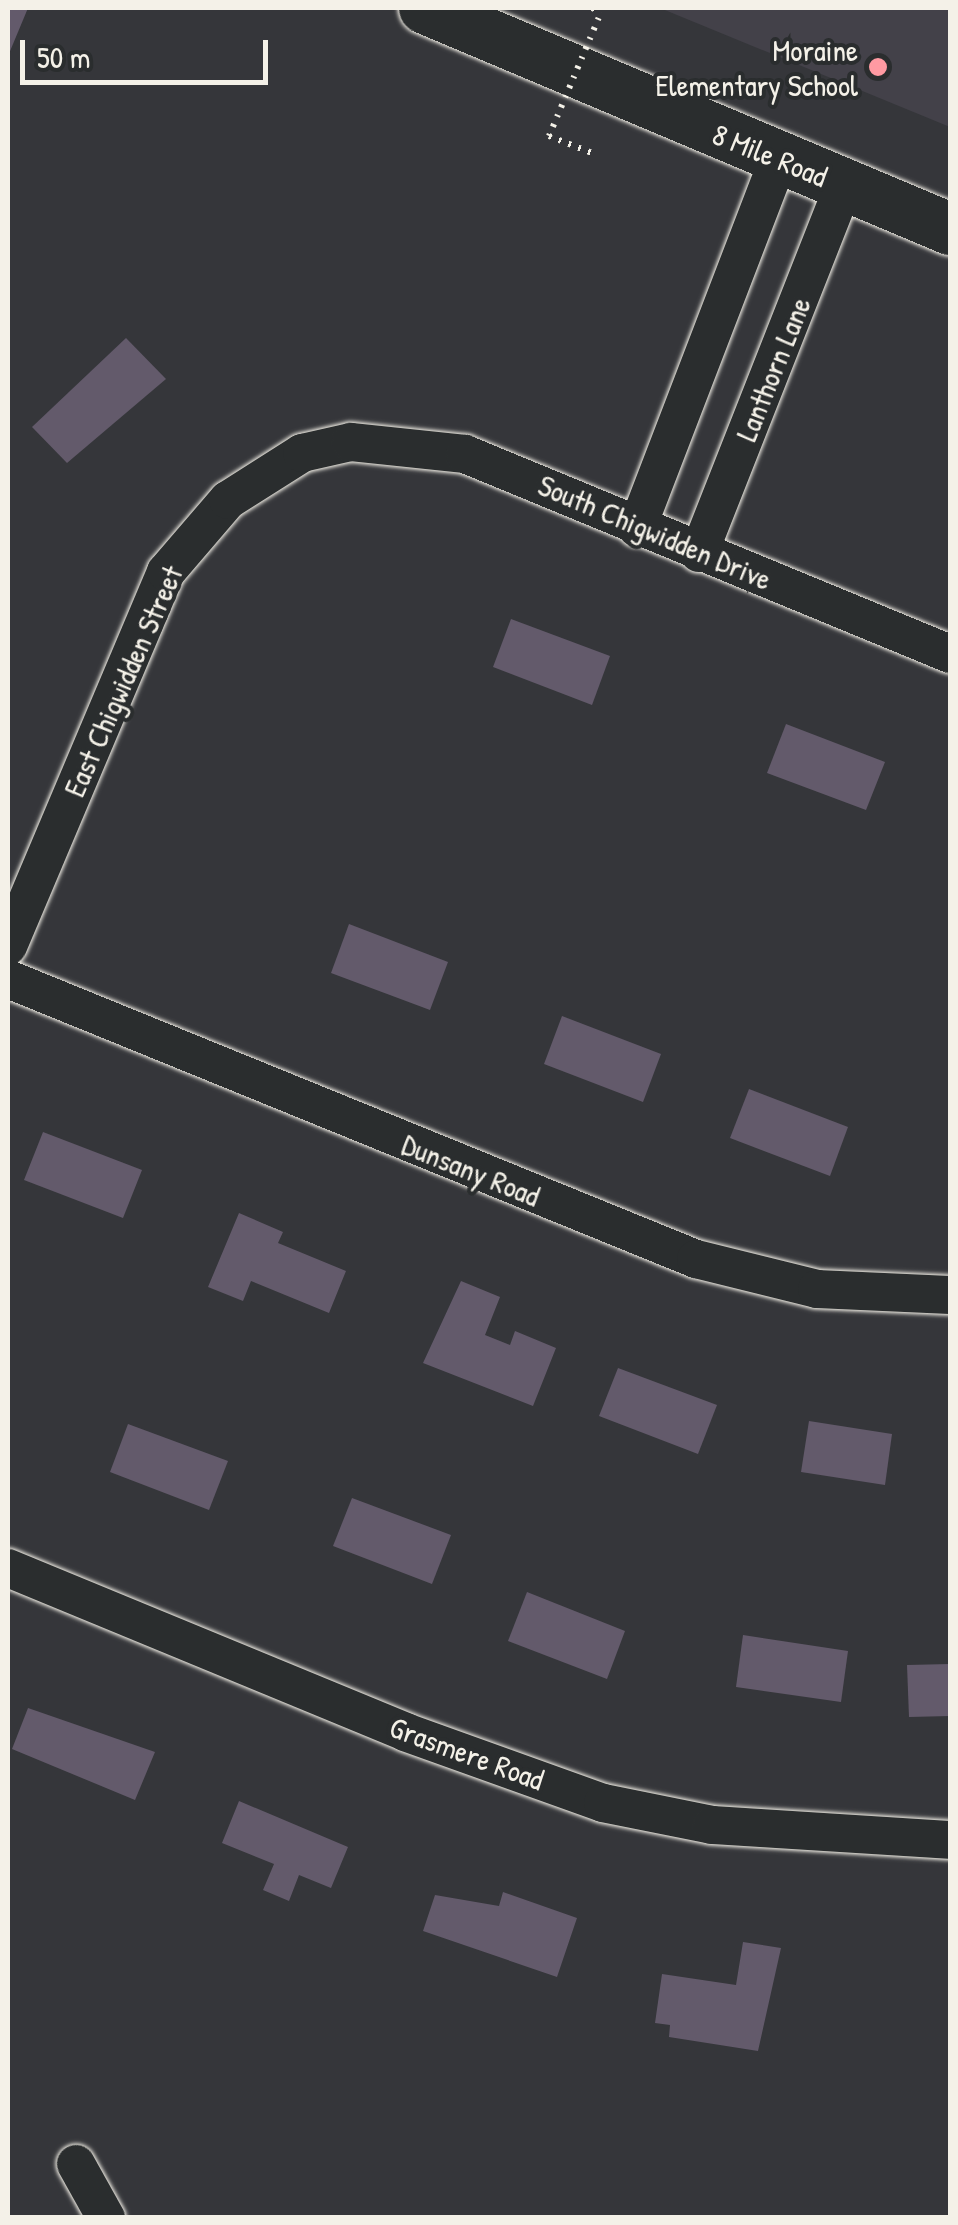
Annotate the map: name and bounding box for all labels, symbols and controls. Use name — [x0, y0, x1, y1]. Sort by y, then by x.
scale bar — [25, 20, 272, 82]
place label: Moraine Elementary School — [656, 32, 858, 102]
text: 50 m — [37, 37, 90, 77]
marker: Moraine Elementary School — [867, 56, 889, 78]
street label: 8 Mile Road — [707, 116, 833, 194]
street label: Lanthorn Lane — [728, 292, 818, 446]
street label: South Chigwidden Drive — [533, 467, 777, 597]
street label: East Chigwidden Street — [56, 560, 190, 802]
street label: Dunsany Road — [397, 1126, 545, 1214]
street label: Grasmere Road — [385, 1709, 549, 1797]

